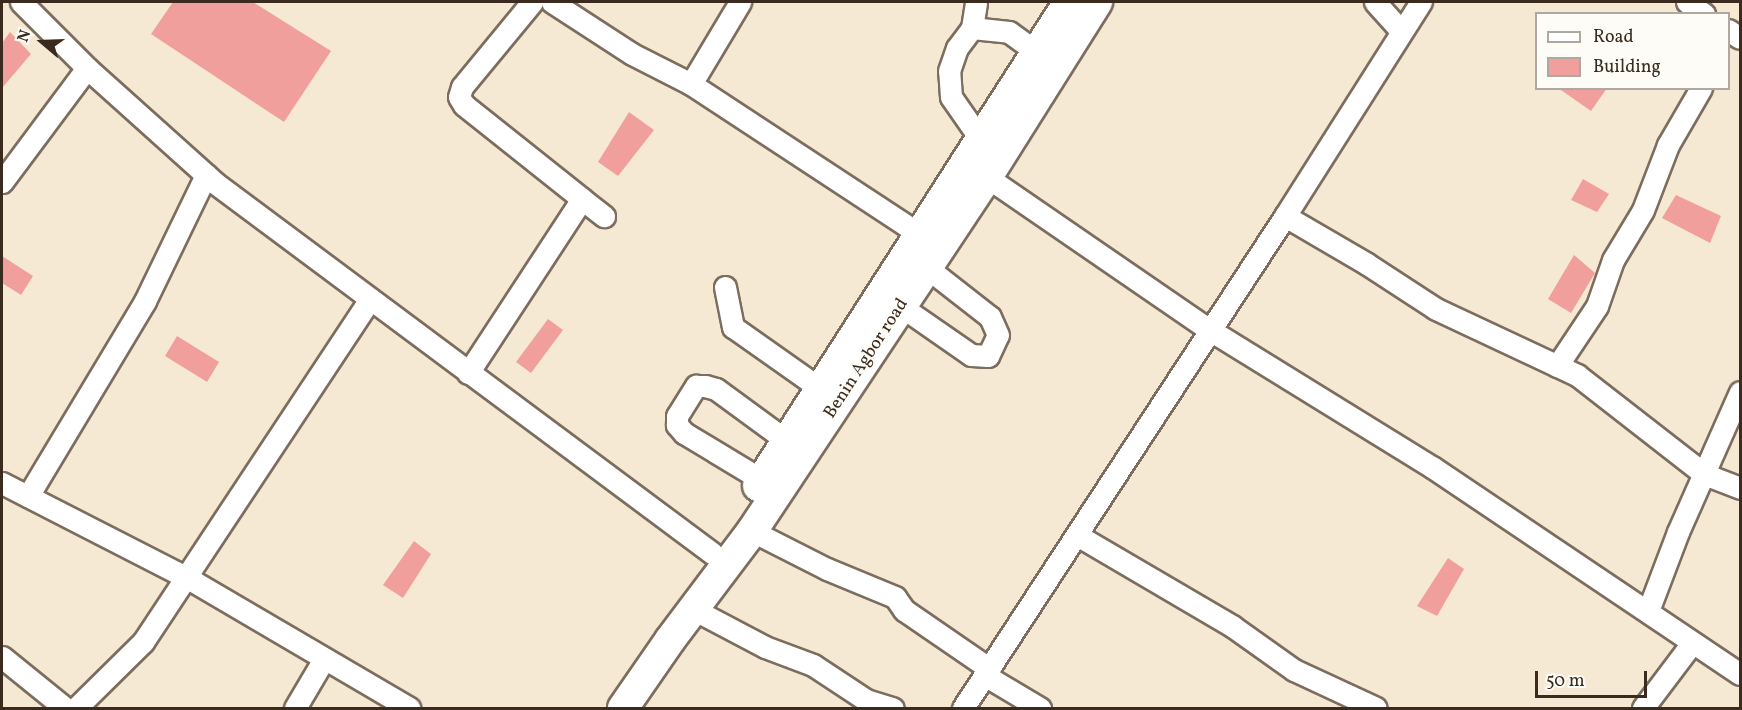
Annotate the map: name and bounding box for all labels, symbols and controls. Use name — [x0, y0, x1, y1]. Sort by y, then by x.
north arrow — [12, 12, 72, 72]
legend — [1535, 12, 1730, 90]
text: Road — [1593, 25, 1634, 50]
text: N — [13, 27, 37, 45]
text: Building — [1593, 55, 1661, 80]
street label: Benin Agbor road — [820, 295, 914, 423]
scale bar — [1538, 659, 1650, 697]
text: 50 m — [1546, 669, 1585, 694]

